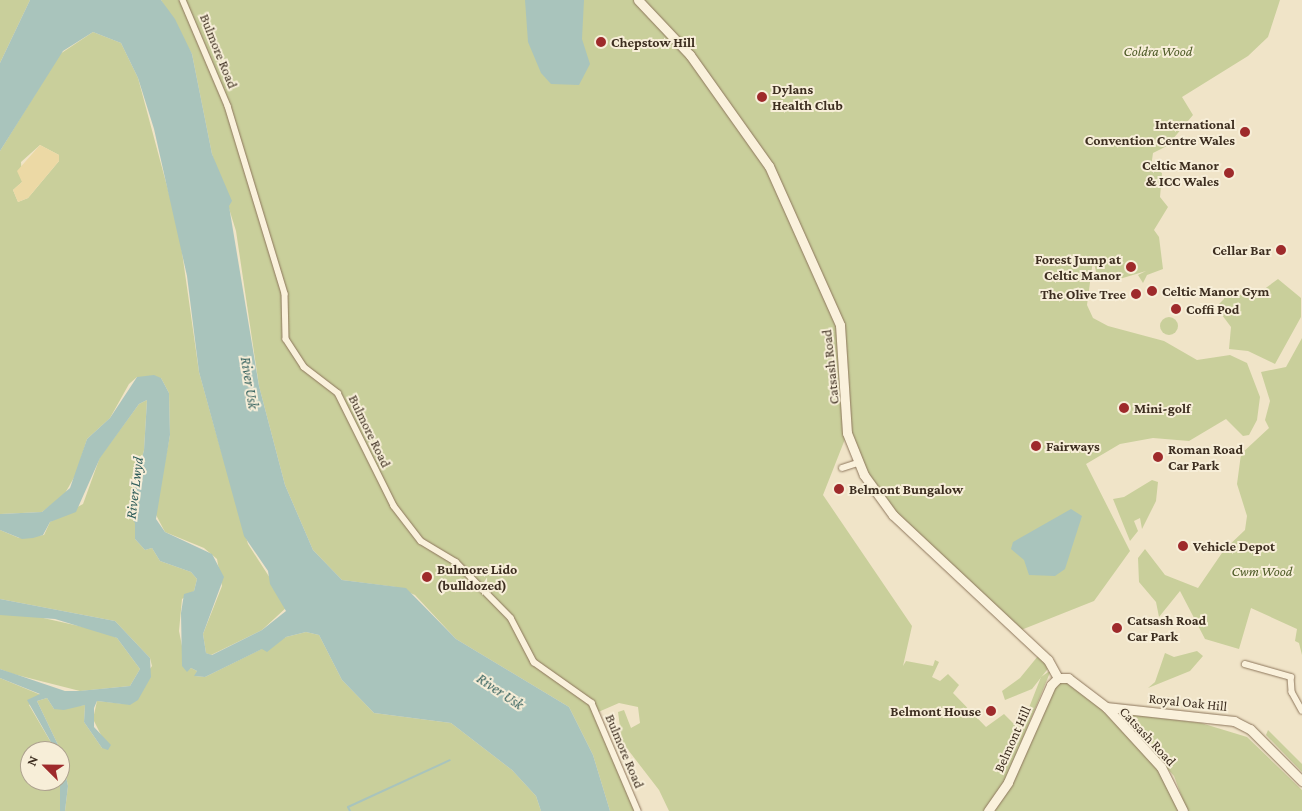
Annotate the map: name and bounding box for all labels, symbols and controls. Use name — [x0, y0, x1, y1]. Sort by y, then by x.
street label: Bulmore Road — [196, 11, 242, 91]
place label: Chepstow Hill — [611, 34, 695, 50]
marker: Chepstow Hill — [595, 36, 607, 48]
park label: Coldra Wood — [1124, 43, 1192, 59]
place label: Dylans Health Club — [772, 81, 843, 114]
marker: Dylans Health Club — [756, 91, 768, 103]
place label: International Convention Centre Wales — [1085, 116, 1235, 148]
marker: International Convention Centre Wales — [1239, 126, 1251, 138]
place label: Celtic Manor & ICC Wales — [1142, 157, 1219, 190]
marker: Celtic Manor & ICC Wales — [1223, 167, 1235, 179]
place label: Cellar Bar — [1212, 242, 1271, 258]
marker: Cellar Bar — [1275, 244, 1287, 256]
place label: Forest Jump at Celtic Manor — [1035, 251, 1121, 284]
marker: Forest Jump at Celtic Manor — [1125, 261, 1137, 273]
place label: Celtic Manor Gym — [1162, 283, 1269, 299]
marker: Celtic Manor Gym — [1146, 285, 1158, 297]
place label: The Olive Tree — [1040, 286, 1126, 302]
marker: The Olive Tree — [1130, 288, 1142, 300]
place label: Coffi Pod — [1186, 301, 1240, 317]
marker: Coffi Pod — [1170, 303, 1182, 315]
street label: Catsash Road — [818, 329, 842, 405]
water label: River Usk — [236, 355, 262, 411]
street label: Bulmore Road — [345, 392, 395, 470]
place label: Mini-golf — [1134, 400, 1191, 416]
marker: Mini-golf — [1118, 402, 1130, 414]
place label: Fairways — [1046, 438, 1100, 454]
marker: Fairways — [1030, 440, 1042, 452]
place label: Roman Road Car Park — [1168, 441, 1243, 474]
marker: Roman Road Car Park — [1152, 451, 1164, 463]
water label: River Lwyd — [122, 456, 148, 520]
place label: Belmont Bungalow — [849, 481, 963, 497]
marker: Belmont Bungalow — [833, 483, 845, 495]
place label: Vehicle Depot — [1193, 538, 1275, 554]
marker: Vehicle Depot — [1177, 540, 1189, 552]
place label: Bulmore Lido (bulldozed) — [437, 561, 517, 594]
park label: Cwm Wood — [1232, 563, 1292, 579]
marker: Bulmore Lido (bulldozed) — [421, 571, 433, 583]
place label: Catsash Road Car Park — [1127, 612, 1206, 644]
marker: Catsash Road Car Park — [1111, 622, 1123, 634]
water label: River Usk — [473, 670, 527, 714]
street label: Royal Oak Hill — [1148, 690, 1228, 714]
place label: Belmont House — [890, 703, 981, 719]
street label: Belmont Hill — [990, 703, 1034, 775]
street label: Catsash Road — [1116, 703, 1180, 769]
marker: Belmont House — [985, 705, 997, 717]
street label: Bulmore Road — [602, 711, 648, 791]
north arrow — [20, 741, 70, 791]
text: N — [23, 753, 41, 768]

